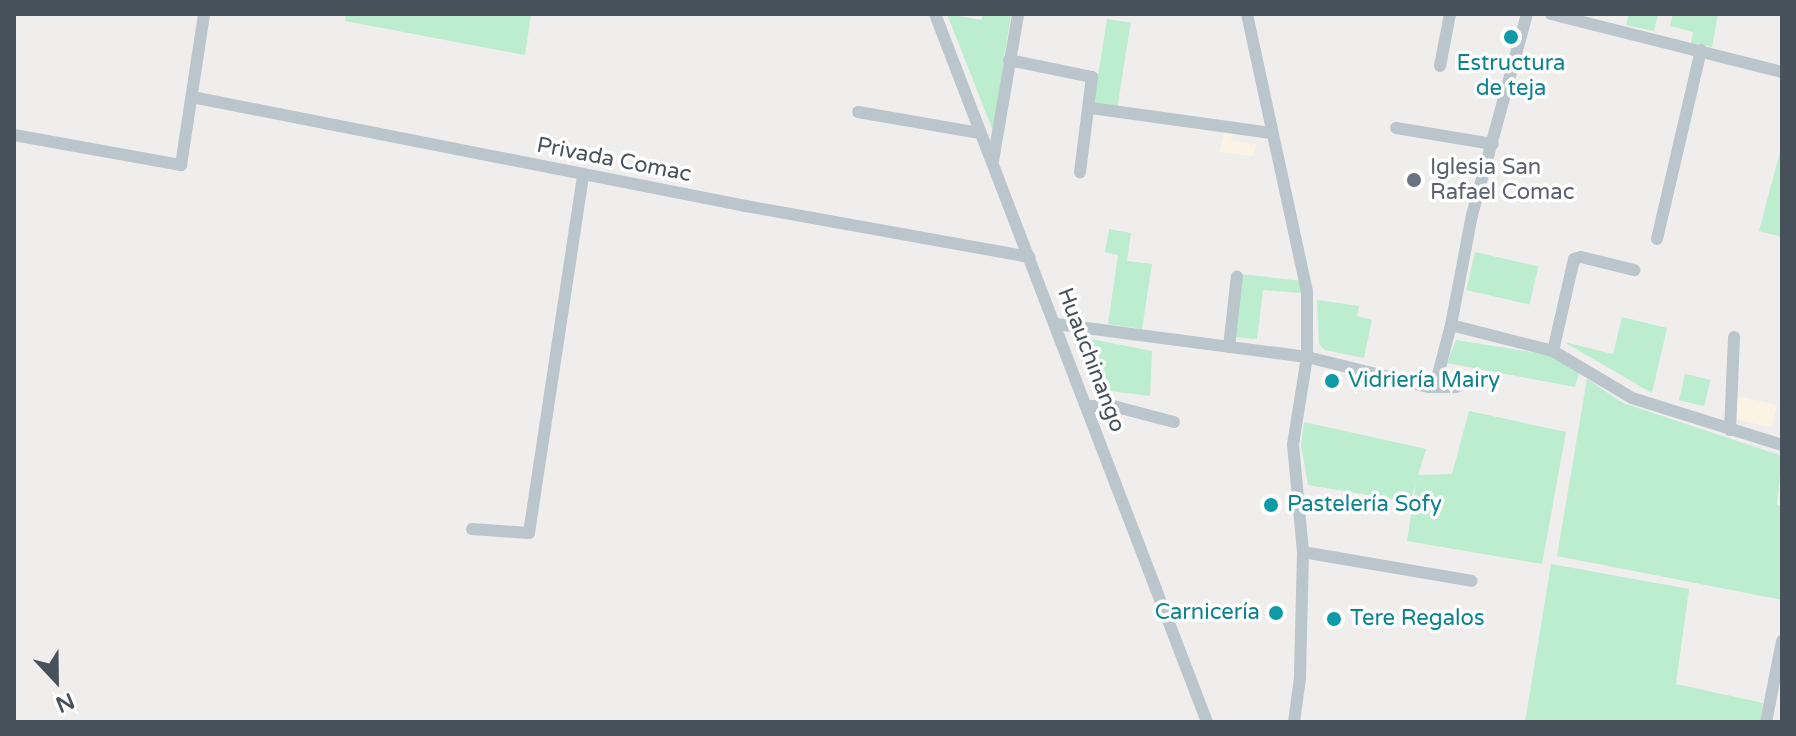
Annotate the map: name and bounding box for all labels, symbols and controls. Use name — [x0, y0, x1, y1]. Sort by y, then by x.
marker: Estructura de teja — [1502, 28, 1520, 46]
place label: Estructura de teja — [1457, 50, 1565, 102]
street label: Privada Comac — [534, 132, 694, 188]
place label: Iglesia San Rafael Comac — [1430, 154, 1574, 206]
marker: Iglesia San Rafael Comac — [1405, 171, 1423, 189]
street label: Huauchinango — [1051, 284, 1131, 436]
place label: Vidriería Mairy — [1348, 368, 1500, 394]
marker: Vidriería Mairy — [1323, 372, 1341, 390]
place label: Pastelería Sofy — [1287, 492, 1442, 518]
marker: Pastelería Sofy — [1262, 496, 1280, 514]
place label: Carnicería — [1155, 600, 1260, 626]
marker: Carnicería — [1267, 604, 1285, 622]
place label: Tere Regalos — [1350, 606, 1484, 632]
marker: Tere Regalos — [1325, 610, 1343, 628]
north arrow — [16, 640, 96, 720]
text: N — [52, 687, 78, 718]

